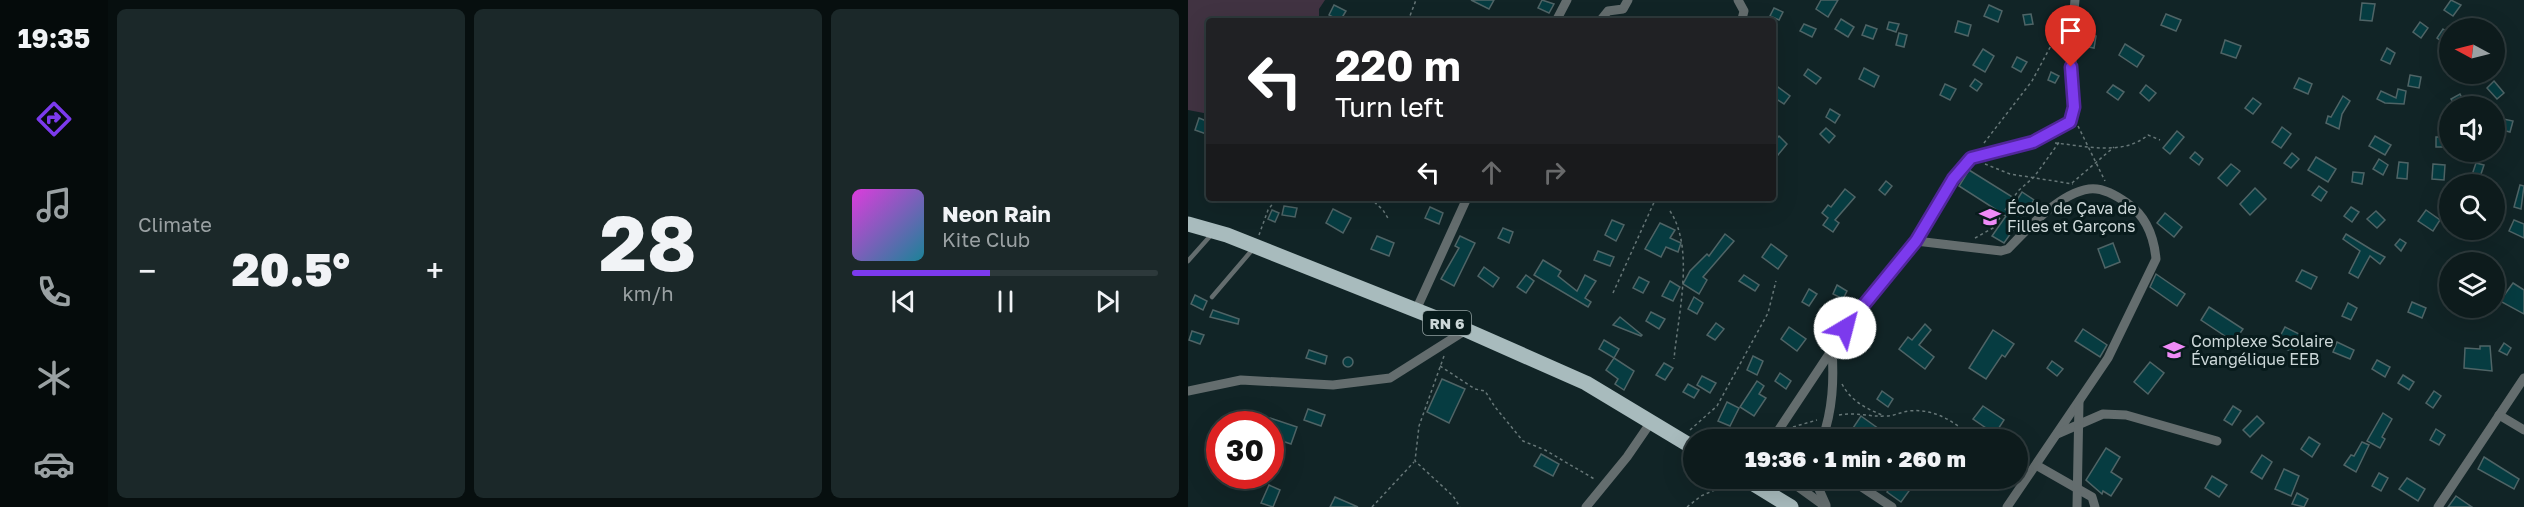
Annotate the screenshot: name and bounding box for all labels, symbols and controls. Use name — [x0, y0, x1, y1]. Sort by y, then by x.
pin — [2045, 5, 2096, 67]
icon: arrive — [2054, 14, 2087, 47]
north arrow — [2439, 18, 2505, 84]
map controls — [2439, 18, 2505, 318]
text: 19:35 — [18, 22, 90, 54]
text: 220 m — [1335, 40, 1461, 90]
icon: left — [1236, 42, 1314, 120]
text: Turn left — [1335, 91, 1444, 123]
button: sound — [2439, 96, 2505, 162]
icon: directions — [33, 98, 75, 140]
icon: left — [1412, 156, 1445, 189]
icon: ahead — [1475, 156, 1508, 189]
icon: right — [1538, 156, 1571, 189]
button: search — [2439, 174, 2505, 240]
icon: music — [33, 184, 75, 226]
text: 28 — [599, 195, 697, 288]
place label: École de Çava de Filles et Garçons — [2007, 198, 2137, 236]
text: Neon Rain — [942, 200, 1051, 227]
school or university icon: École de Çava de Filles et Garçons — [1978, 205, 2002, 229]
text: Climate — [138, 212, 212, 236]
text: Kite Club — [942, 227, 1030, 251]
text: 20.5° — [232, 242, 350, 296]
text: − — [138, 251, 156, 290]
text: + — [426, 251, 444, 290]
button: layers — [2439, 252, 2505, 318]
icon: phone — [33, 271, 75, 313]
text: km/h — [623, 281, 673, 305]
icon: previous — [887, 285, 920, 318]
icon: pause — [989, 285, 1022, 318]
icon: next — [1091, 285, 1124, 318]
position arrow — [1813, 296, 1877, 360]
road number: RN 6 — [1423, 311, 1471, 335]
place label: Complexe Scolaire Évangélique EEB — [2191, 331, 2334, 369]
school or university icon: Complexe Scolaire Évangélique EEB — [2162, 338, 2186, 362]
icon: climate — [33, 357, 75, 399]
speed limit sign: 30 — [1206, 411, 1284, 489]
icon: car — [33, 443, 75, 485]
text: 19:36 · 1 min · 260 m — [1745, 445, 1966, 472]

